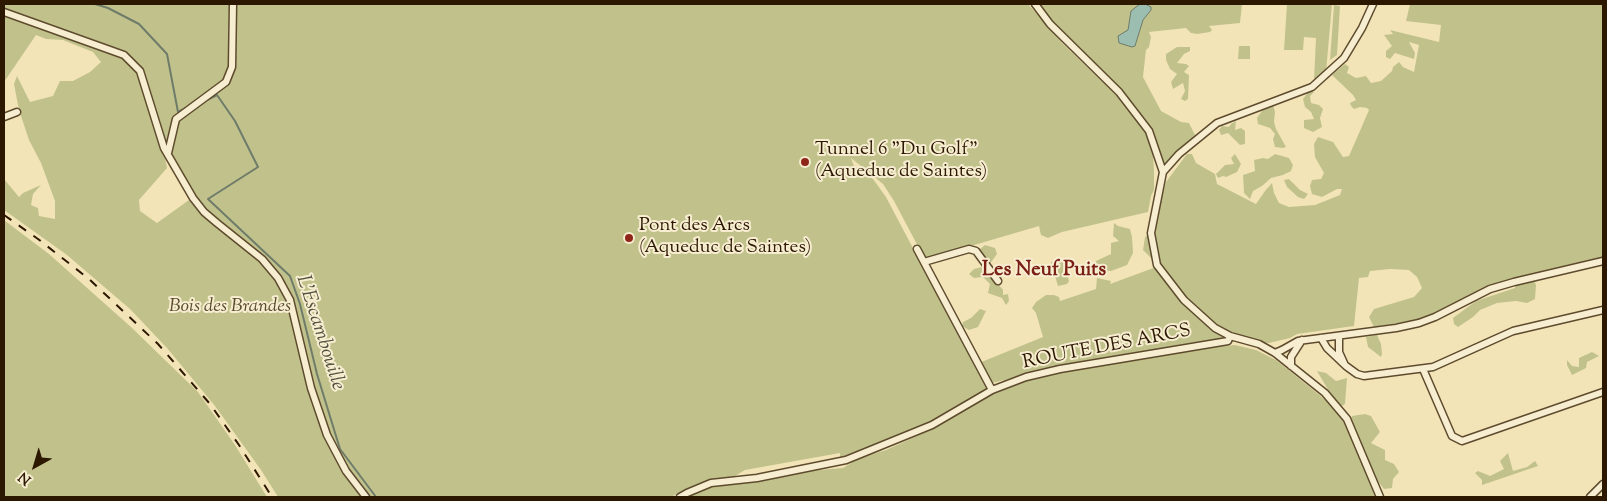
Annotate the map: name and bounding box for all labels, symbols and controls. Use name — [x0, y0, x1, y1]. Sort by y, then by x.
place label: Tunnel 6 "Du Golf" (Aqueduc de Saintes) — [815, 140, 987, 184]
marker: Tunnel 6 "Du Golf" (Aqueduc de Saintes) — [799, 156, 811, 168]
place label: Pont des Arcs (Aqueduc de Saintes) — [639, 216, 811, 260]
marker: Pont des Arcs (Aqueduc de Saintes) — [623, 232, 635, 244]
district label: Les Neuf Puits — [982, 260, 1106, 284]
water label: L'Escambouille — [289, 272, 349, 394]
park label: Bois des Brandes — [169, 297, 291, 319]
street label: ROUTE DES ARCS — [1021, 321, 1193, 375]
north arrow — [10, 441, 60, 491]
text: N — [15, 466, 36, 489]

